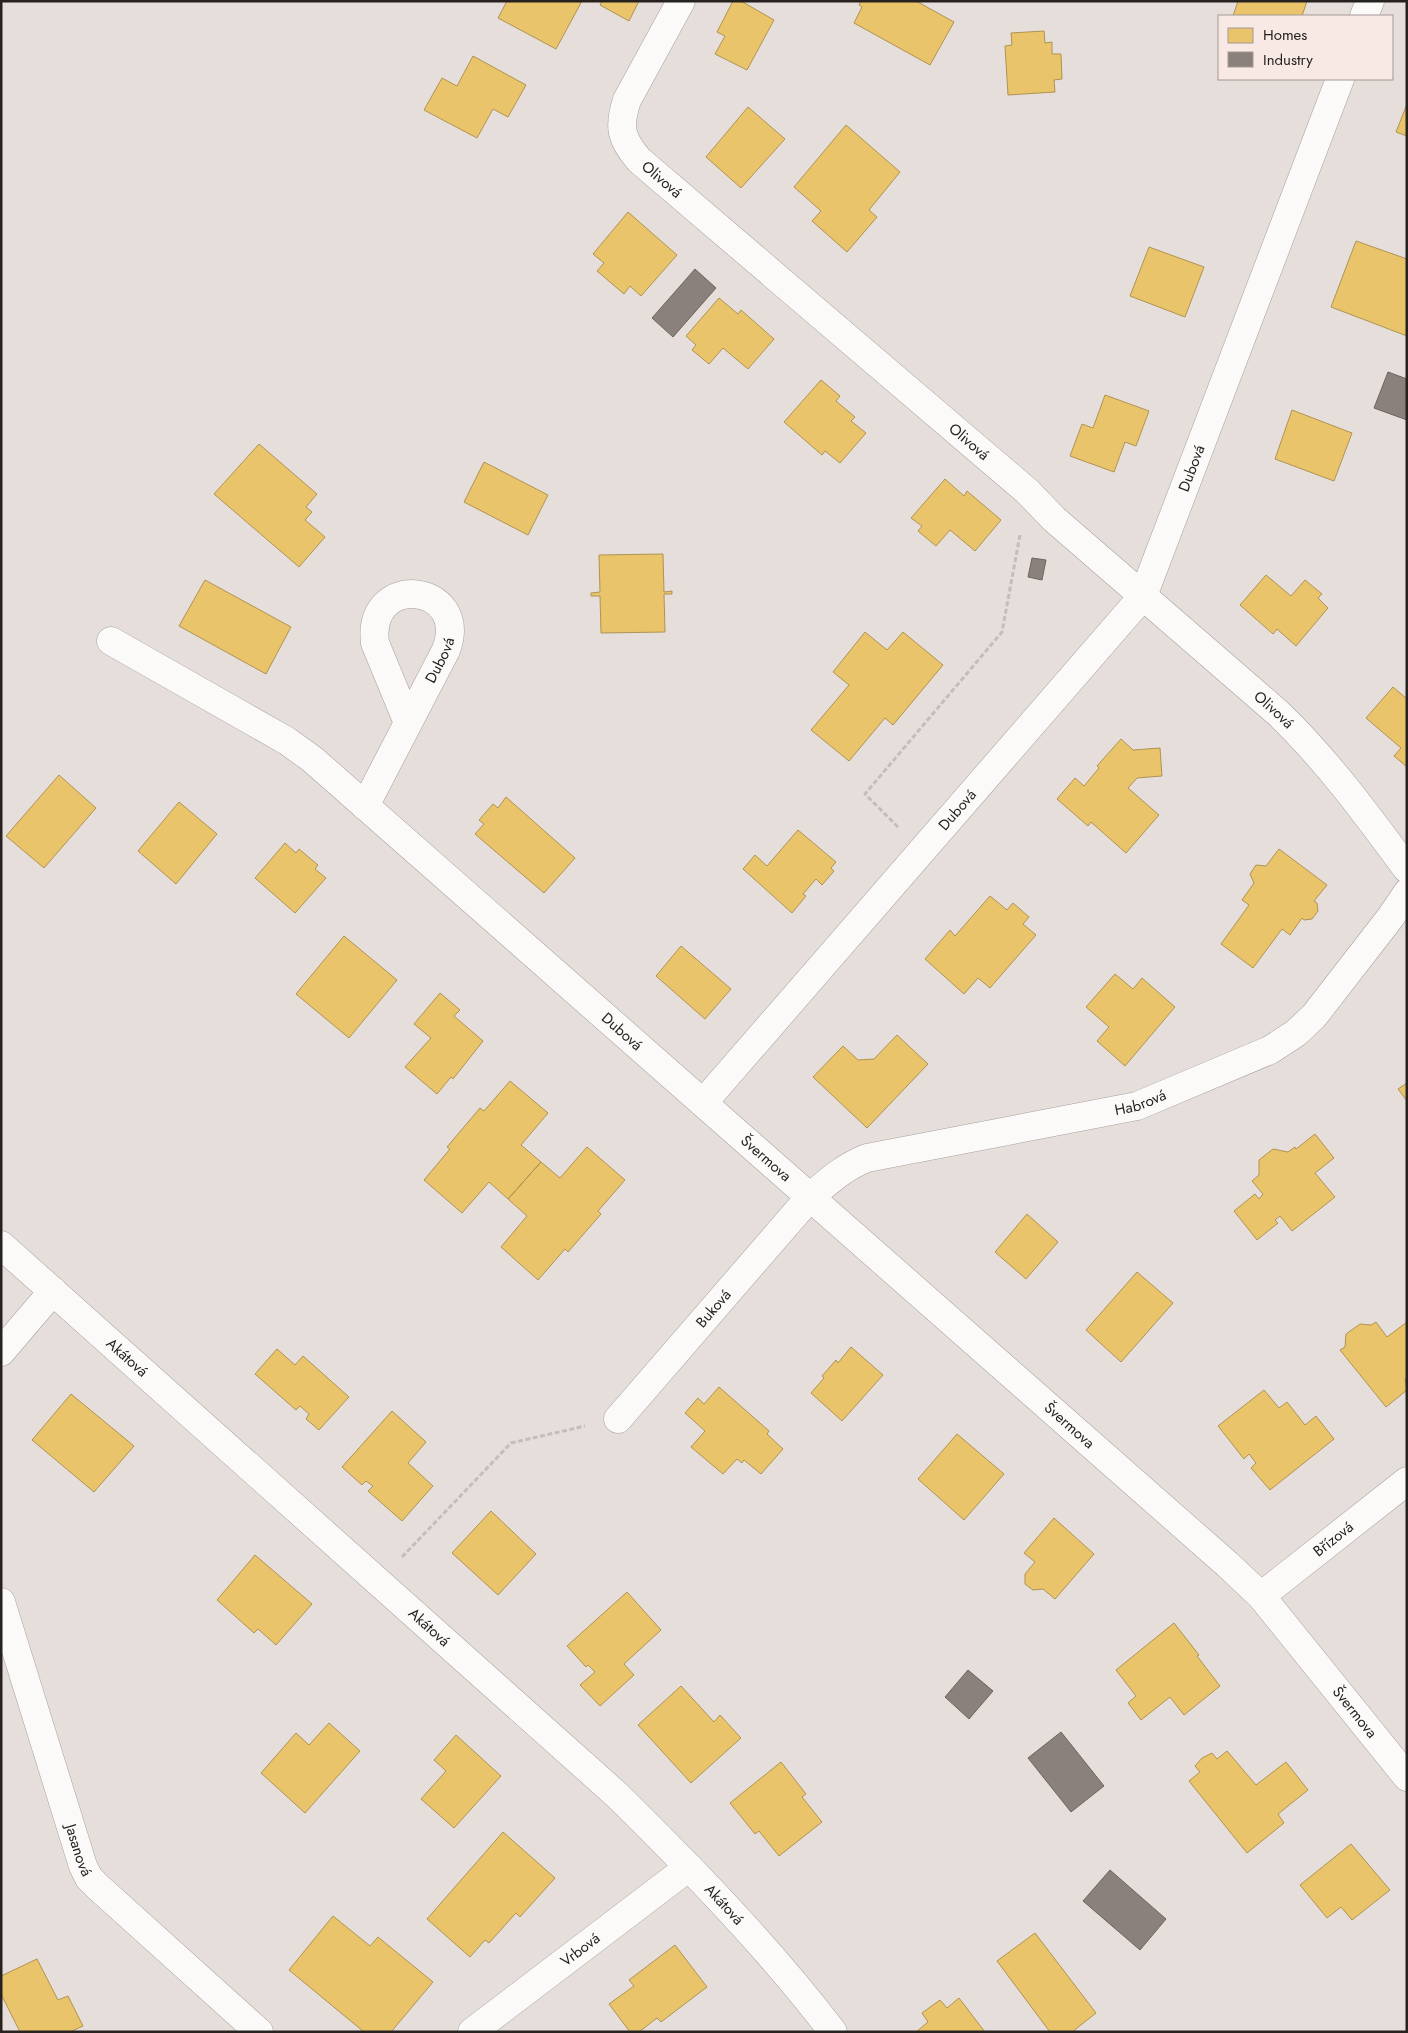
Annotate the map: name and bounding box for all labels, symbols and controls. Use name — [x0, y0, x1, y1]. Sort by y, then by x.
legend — [1218, 15, 1393, 80]
text: Homes — [1263, 24, 1307, 46]
text: Industry — [1263, 49, 1313, 71]
street label: Olivová — [637, 156, 687, 203]
street label: Olivová — [944, 418, 994, 465]
street label: Dubová — [1173, 442, 1211, 495]
street label: Dubová — [420, 635, 460, 687]
street label: Olivová — [1249, 686, 1299, 734]
street label: Dubová — [933, 784, 982, 835]
street label: Dubová — [596, 1007, 647, 1056]
street label: Habrová — [1113, 1084, 1170, 1121]
street label: Švermova — [736, 1130, 796, 1187]
street label: Buková — [691, 1285, 736, 1333]
street label: Akátová — [101, 1333, 153, 1382]
street label: Švermova — [1039, 1397, 1100, 1454]
street label: Břízová — [1308, 1516, 1358, 1562]
street label: Akátová — [403, 1603, 455, 1652]
street label: Švermova — [1327, 1682, 1382, 1743]
street label: Jasanová — [59, 1819, 98, 1880]
street label: Akátová — [699, 1879, 749, 1930]
street label: Vrbová — [556, 1927, 605, 1972]

